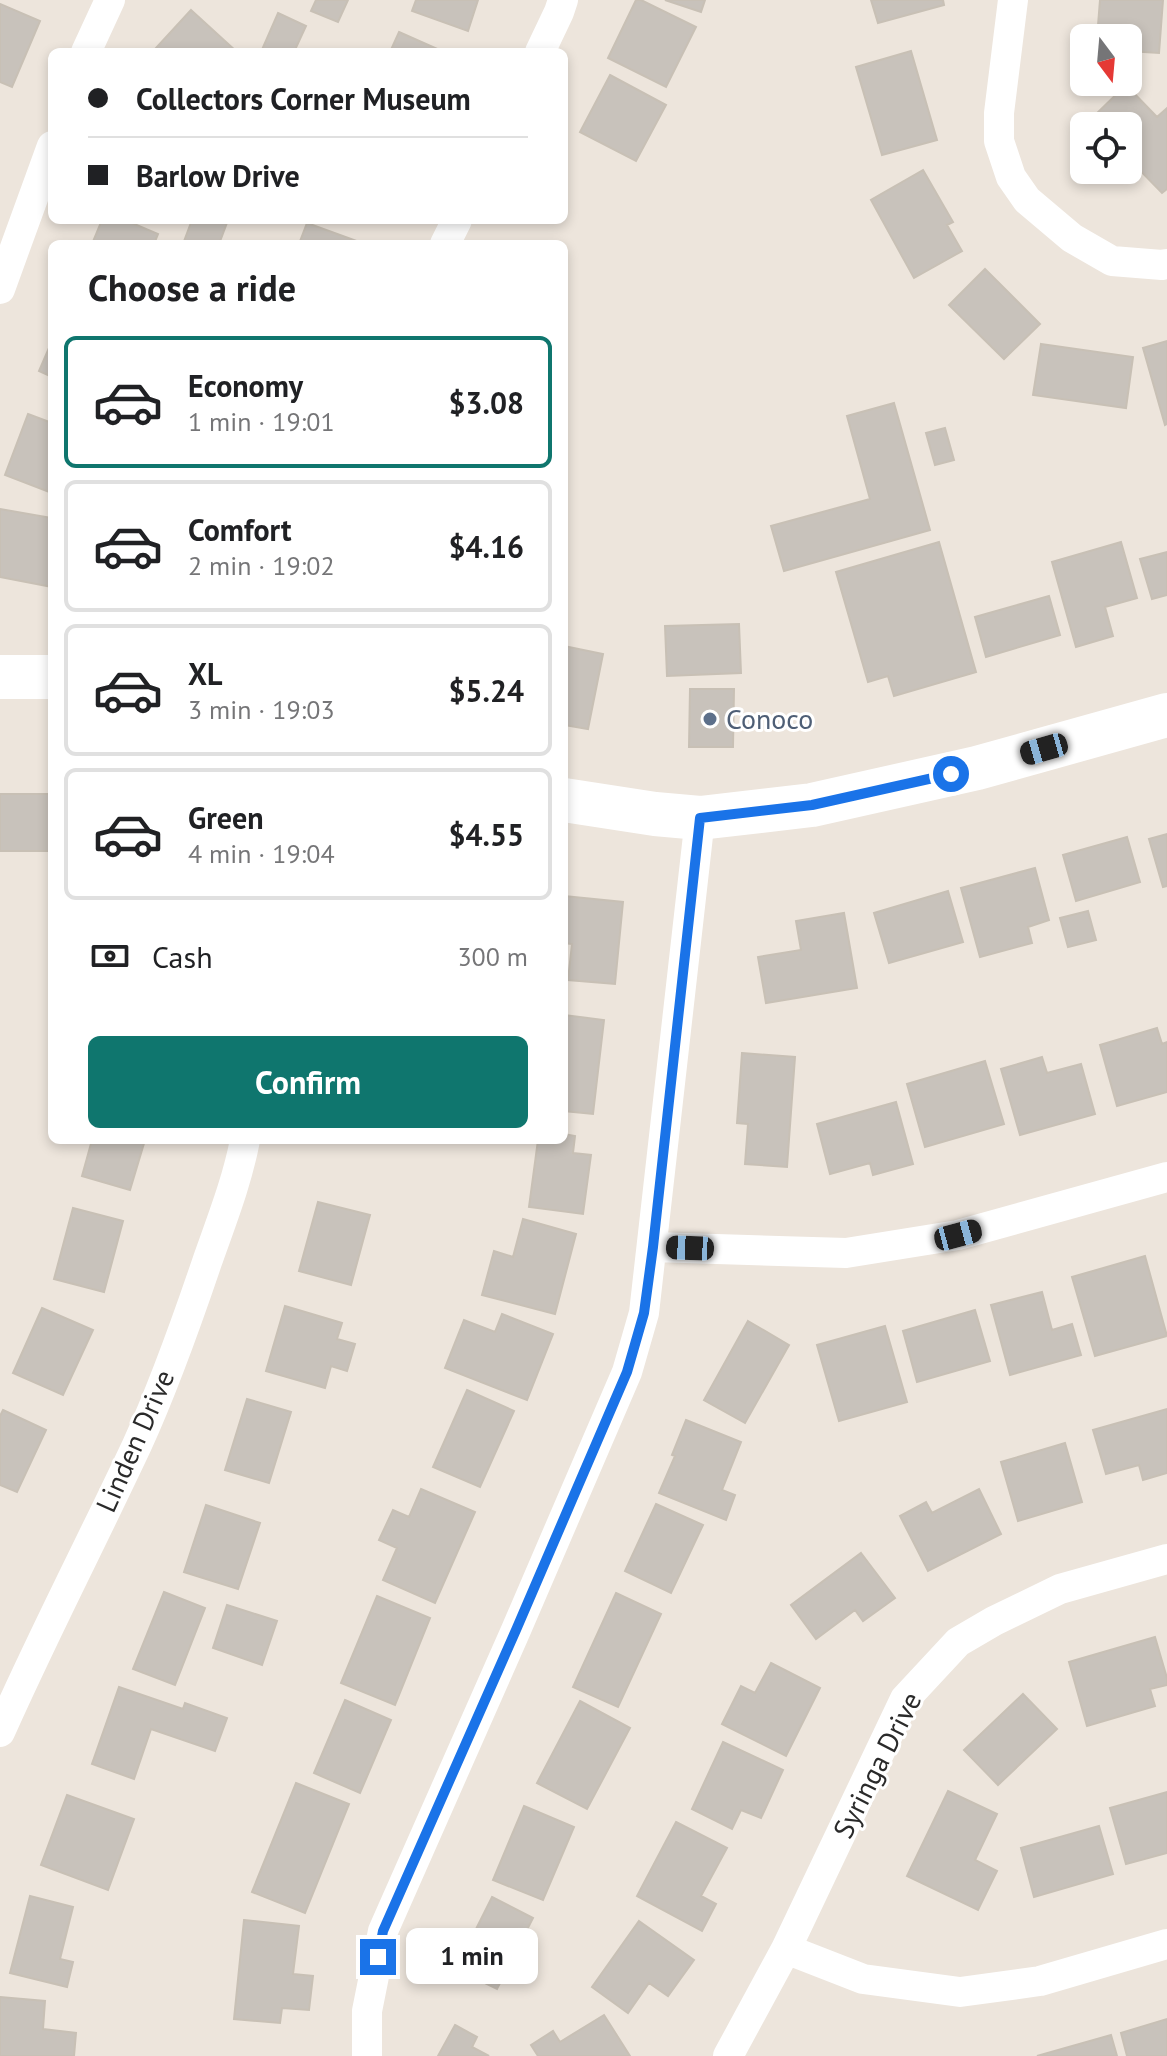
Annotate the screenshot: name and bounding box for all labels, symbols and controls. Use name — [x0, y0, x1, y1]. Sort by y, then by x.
north arrow — [1070, 24, 1142, 96]
map controls — [1070, 24, 1142, 184]
text: Collectors Corner Museum — [136, 79, 471, 118]
button: locate — [1070, 112, 1142, 184]
text: Barlow Drive — [136, 156, 300, 195]
text: Choose a ride — [88, 264, 296, 311]
icon: car — [92, 366, 164, 438]
text: Economy — [188, 366, 303, 405]
text: $3.08 — [449, 383, 524, 422]
text: 1 min · 19:01 — [188, 405, 335, 438]
icon: car — [92, 510, 164, 582]
text: Comfort — [188, 510, 291, 549]
text: $4.16 — [449, 527, 524, 566]
text: 2 min · 19:02 — [188, 549, 335, 582]
icon: car — [92, 654, 164, 726]
text: XL — [188, 654, 222, 693]
text: $5.24 — [449, 671, 524, 710]
text: 3 min · 19:03 — [188, 693, 335, 726]
place label: Conoco — [726, 700, 813, 737]
marker: Conoco — [701, 710, 719, 728]
car — [1018, 731, 1070, 767]
route start — [933, 756, 969, 792]
icon: car — [92, 798, 164, 870]
text: Green — [188, 798, 263, 837]
text: $4.55 — [449, 815, 524, 854]
text: 4 min · 19:04 — [188, 837, 335, 870]
icon: cash — [88, 934, 132, 978]
text: Cash — [152, 937, 213, 976]
text: 300 m — [457, 940, 528, 973]
button: Confirm — [88, 1036, 528, 1128]
car — [932, 1217, 984, 1253]
car — [666, 1235, 714, 1261]
street label: Linden Drive — [87, 1364, 182, 1518]
street label: Syringa Drive — [824, 1685, 929, 1844]
callout: 1 min — [406, 1929, 538, 1985]
route end — [360, 1939, 396, 1975]
text: 1 min — [440, 1939, 504, 1972]

